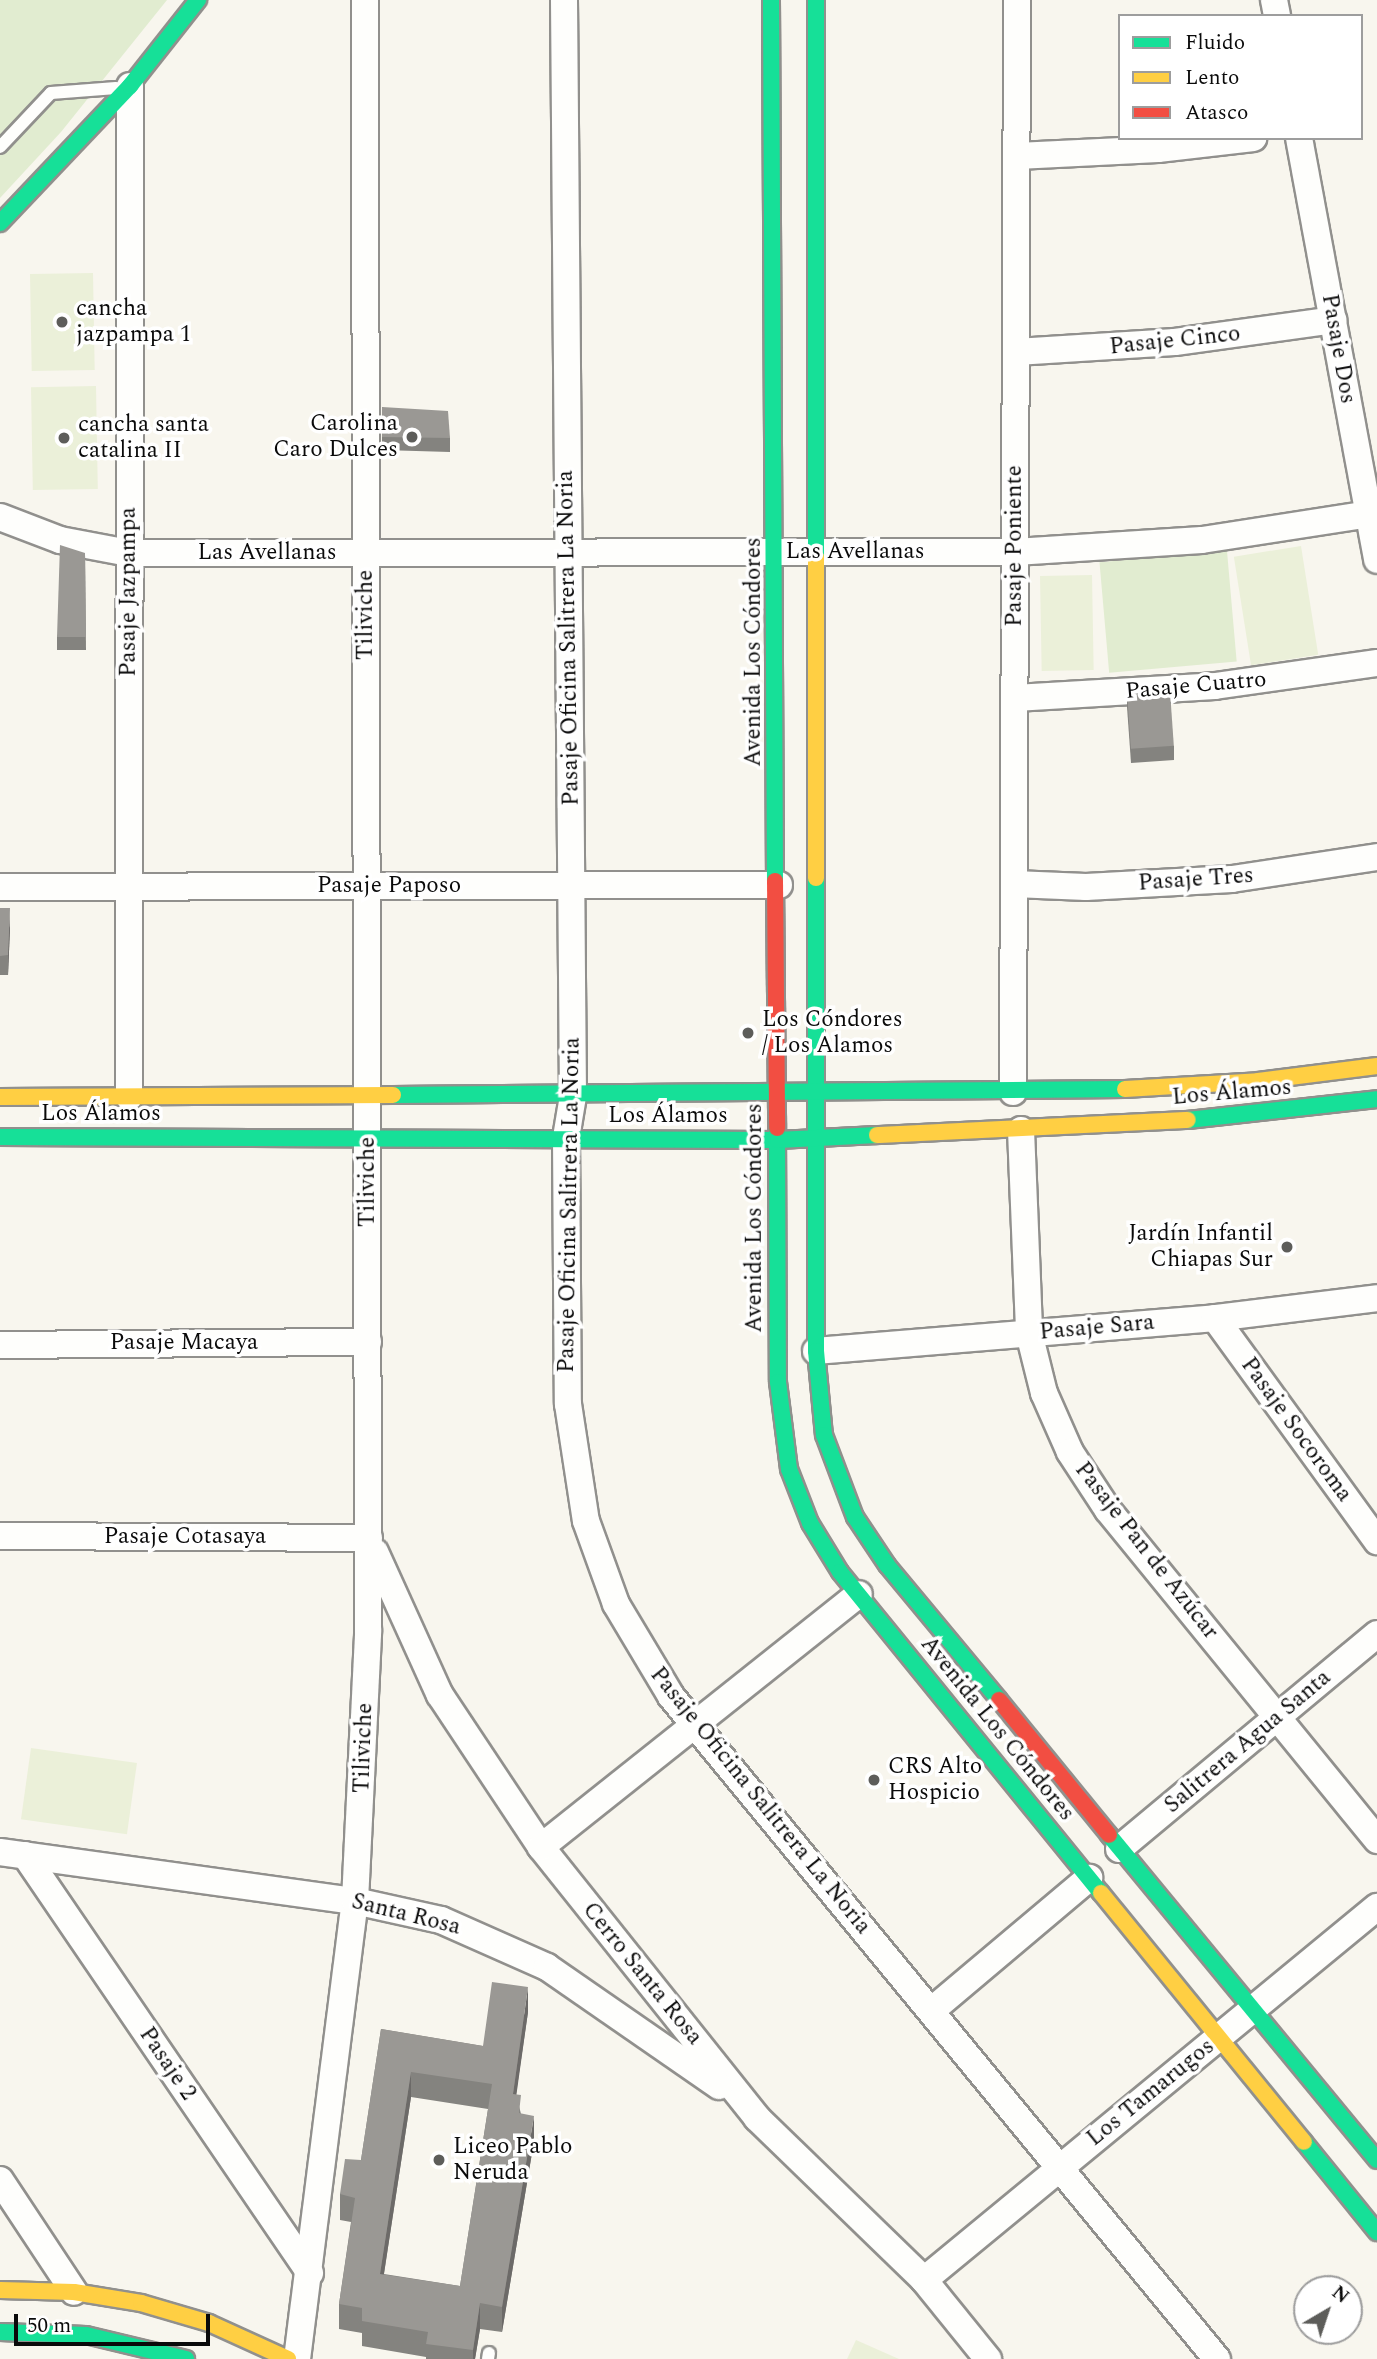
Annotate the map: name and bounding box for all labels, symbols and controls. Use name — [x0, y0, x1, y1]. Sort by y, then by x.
legend — [1118, 14, 1363, 140]
text: Fluido — [1185, 27, 1245, 59]
text: Lento — [1185, 62, 1239, 94]
text: Atasco — [1185, 97, 1248, 129]
street label: Pasaje Dos — [1315, 292, 1361, 406]
place label: cancha jazpampa 1 — [76, 295, 191, 349]
marker: cancha jazpampa 1 — [54, 314, 70, 330]
street label: Pasaje Cinco — [1108, 320, 1242, 362]
place label: Carolina Caro Dulces — [273, 410, 398, 464]
place label: cancha santa catalina II — [78, 411, 209, 465]
marker: Carolina Caro Dulces — [404, 429, 420, 445]
marker: cancha santa catalina II — [56, 430, 72, 446]
street label: Pasaje Poniente — [1001, 465, 1029, 627]
street label: Pasaje Oficina Salitrera La Noria — [552, 470, 586, 806]
street label: Pasaje Jazpampa — [115, 507, 143, 677]
street label: Avenida Los Cóndores — [740, 537, 768, 767]
street label: Las Avellanas — [785, 538, 925, 566]
street label: Las Avellanas — [197, 539, 337, 567]
street label: Tiliviche — [352, 570, 380, 660]
street label: Pasaje Cuatro — [1124, 666, 1268, 706]
street label: Pasaje Tres — [1137, 862, 1255, 898]
street label: Pasaje Paposo — [317, 872, 461, 900]
place label: Los Cóndores / Los Alamos — [762, 1006, 903, 1060]
marker: Los Cóndores / Los Alamos — [740, 1025, 756, 1041]
street label: Pasaje Oficina Salitrera La Noria — [553, 1037, 587, 1373]
street label: Los Álamos — [1171, 1074, 1293, 1112]
street label: Los Álamos — [41, 1100, 161, 1128]
street label: Los Álamos — [608, 1102, 728, 1130]
street label: Avenida Los Cóndores — [741, 1103, 769, 1333]
street label: Tiliviche — [354, 1137, 382, 1227]
place label: Jardín Infantil Chiapas Sur — [1128, 1220, 1273, 1274]
marker: Jardín Infantil Chiapas Sur — [1279, 1239, 1295, 1255]
street label: Pasaje Sara — [1038, 1309, 1156, 1347]
street label: Pasaje Macaya — [110, 1329, 258, 1357]
street label: Pasaje Socoroma — [1234, 1352, 1358, 1508]
street label: Pasaje Pan de Azúcar — [1068, 1457, 1224, 1645]
street label: Pasaje Cotasaya — [104, 1523, 266, 1551]
street label: Avenida Los Cóndores — [914, 1631, 1080, 1827]
street label: Pasaje Oficina Salitrera La Noria — [644, 1662, 876, 1940]
street label: Salitrera Agua Santa — [1159, 1664, 1337, 1820]
street label: Tiliviche — [349, 1702, 379, 1794]
place label: CRS Alto Hospicio — [888, 1753, 982, 1807]
marker: CRS Alto Hospicio — [866, 1772, 882, 1788]
street label: Santa Rosa — [349, 1888, 463, 1942]
street label: Cerro Santa Rosa — [576, 1897, 708, 2051]
street label: Pasaje 2 — [133, 2022, 201, 2106]
street label: Los Tamarugos — [1082, 2033, 1220, 2153]
place label: Liceo Pablo Neruda — [453, 2133, 572, 2187]
marker: Liceo Pablo Neruda — [431, 2152, 447, 2168]
north arrow — [1293, 2275, 1363, 2345]
text: N — [1325, 2279, 1355, 2311]
scale bar — [18, 2300, 214, 2344]
text: 50 m — [27, 2310, 71, 2342]

